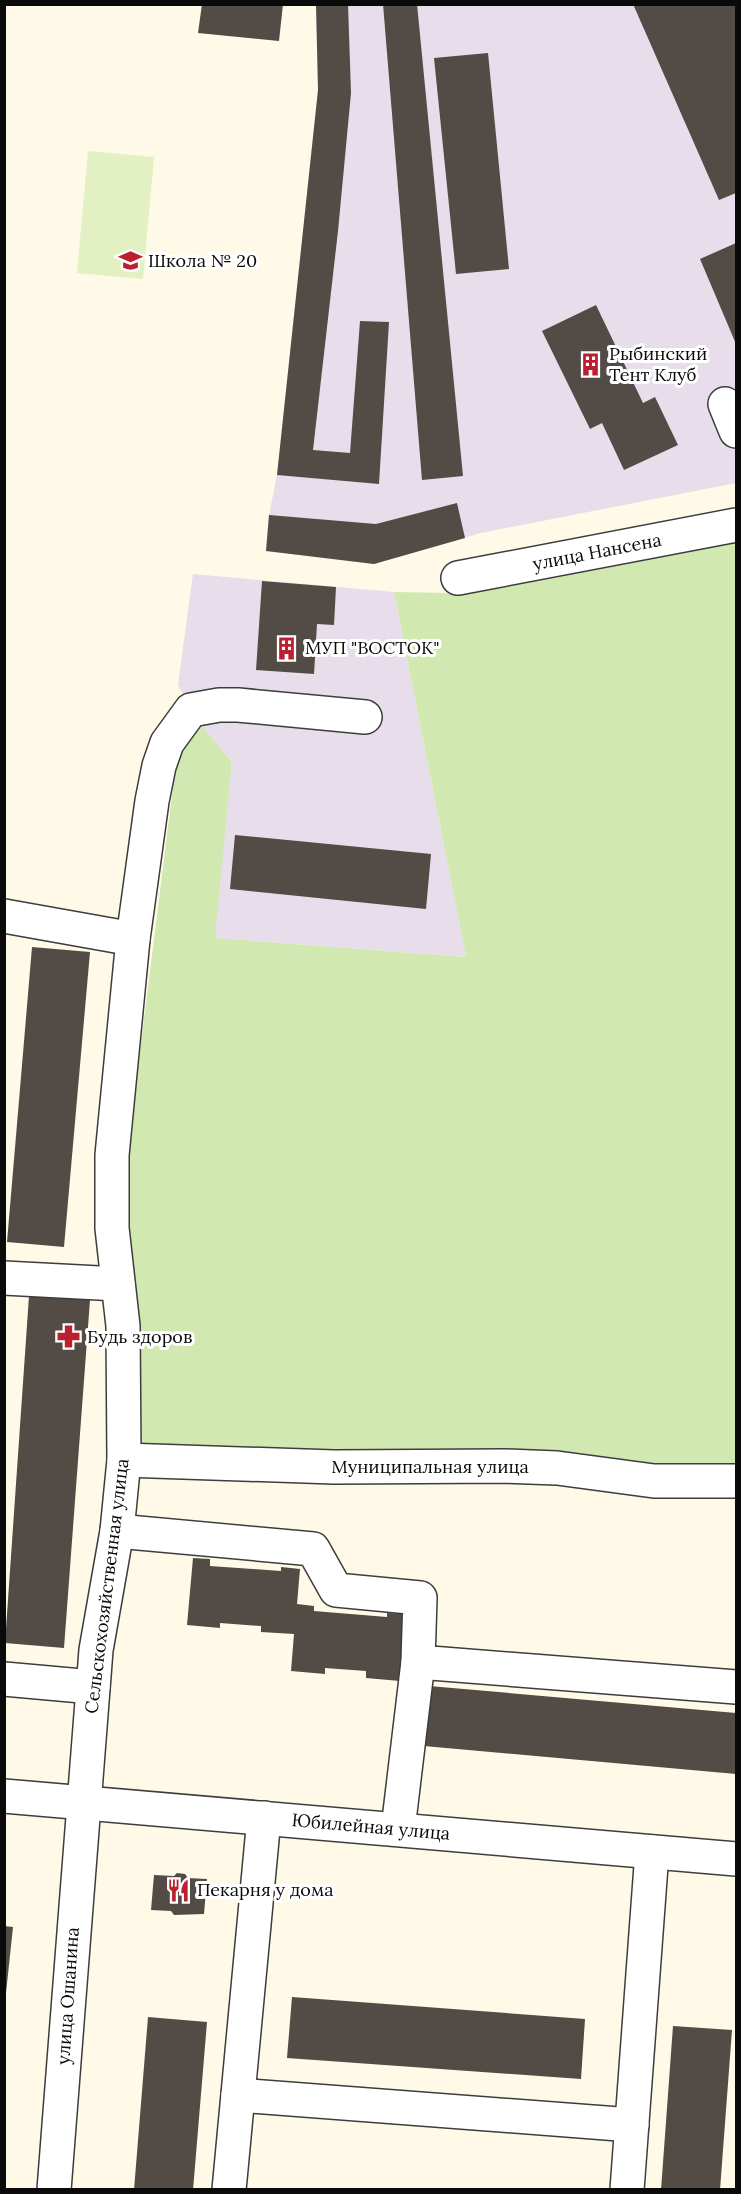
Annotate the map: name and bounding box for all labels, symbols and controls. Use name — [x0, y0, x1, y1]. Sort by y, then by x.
school or university icon: Школа № 20 — [117, 248, 143, 274]
place label: Школа № 20 — [148, 249, 257, 272]
place label: Рыбинский Тент Клуб — [609, 342, 707, 386]
building icon: Рыбинский Тент Клуб — [578, 351, 604, 377]
street label: улица Нансена — [531, 528, 663, 575]
building icon: МУП "ВОСТОК" — [274, 635, 300, 661]
place label: МУП "ВОСТОК" — [305, 636, 439, 659]
pharmacy icon: Будь здоров — [56, 1324, 82, 1350]
place label: Будь здоров — [87, 1325, 192, 1348]
street label: Муниципальная улица — [331, 1455, 529, 1478]
street label: Сельскохозяйственная улица — [79, 1457, 134, 1715]
street label: Юбилейная улица — [291, 1808, 451, 1845]
restaurant icon: Пекарня у дома — [166, 1877, 192, 1903]
place label: Пекарня у дома — [197, 1878, 333, 1901]
street label: улица Ошанина — [51, 1926, 84, 2066]

